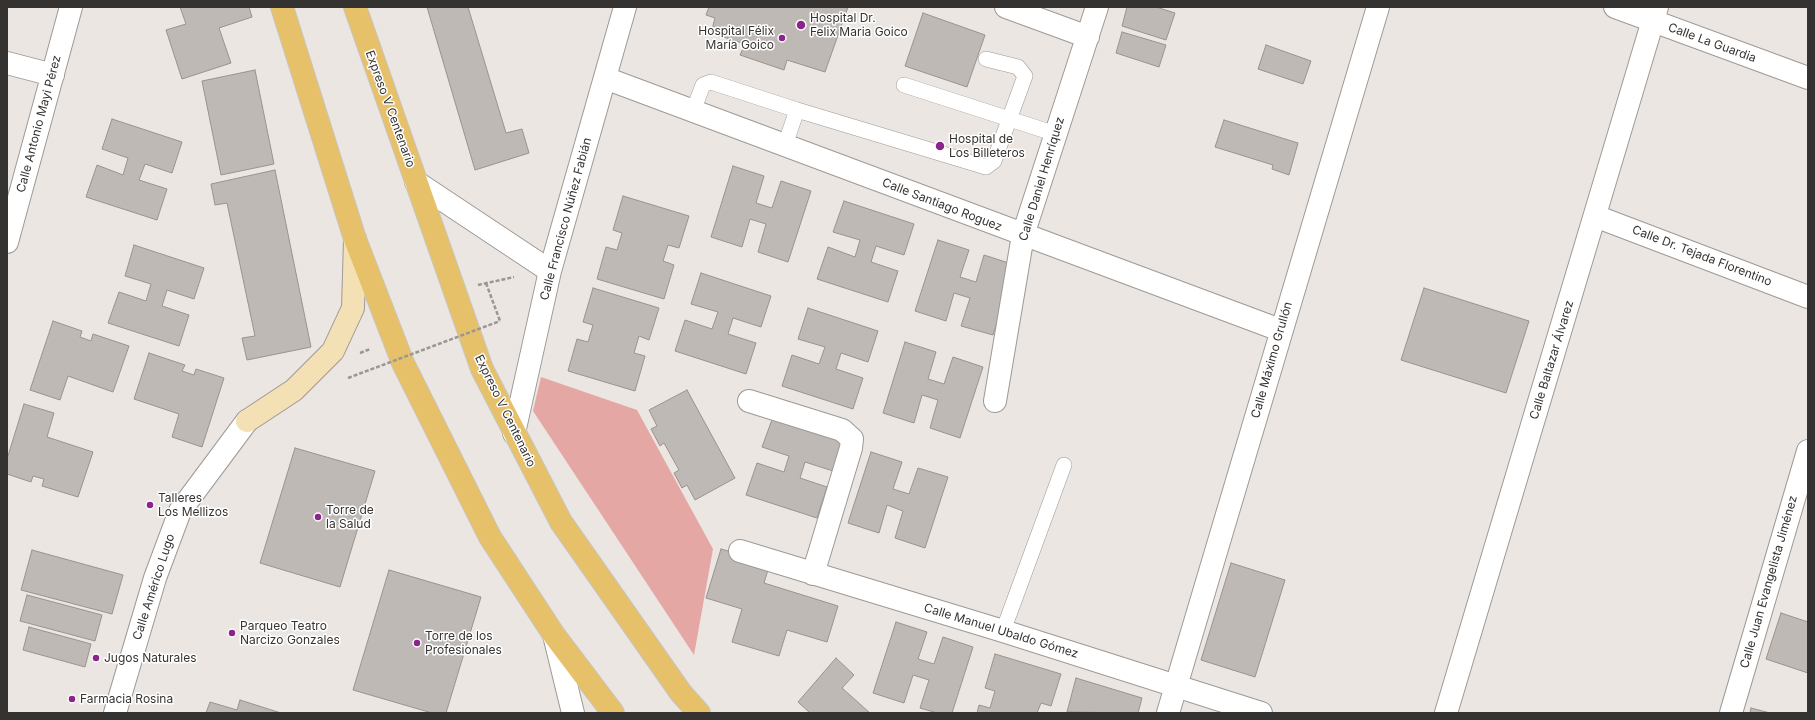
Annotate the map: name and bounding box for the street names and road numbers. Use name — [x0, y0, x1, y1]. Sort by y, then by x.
street label: Calle La Guardia — [1666, 20, 1758, 66]
street label: Expreso V Centenario — [362, 49, 418, 169]
street label: Calle Antonio Mayi Pérez — [14, 54, 64, 194]
street label: Calle Daniel Henríquez — [1016, 115, 1068, 243]
street label: Calle Francisco Núñez Fabián — [537, 136, 595, 302]
street label: Calle Santiago Roguez — [880, 175, 1004, 235]
street label: Calle Dr. Tejada Florentino — [1630, 223, 1774, 289]
street label: Calle Baltazar Álvarez — [1527, 299, 1577, 421]
street label: Calle Máximo Grullón — [1248, 300, 1296, 420]
street label: Expreso V Centenario — [472, 352, 538, 470]
street label: Calle Juan Evangelista Jiménez — [1737, 494, 1801, 670]
street label: Calle Américo Lugo — [130, 532, 178, 642]
street label: Calle Manuel Ubaldo Gómez — [922, 601, 1080, 661]

